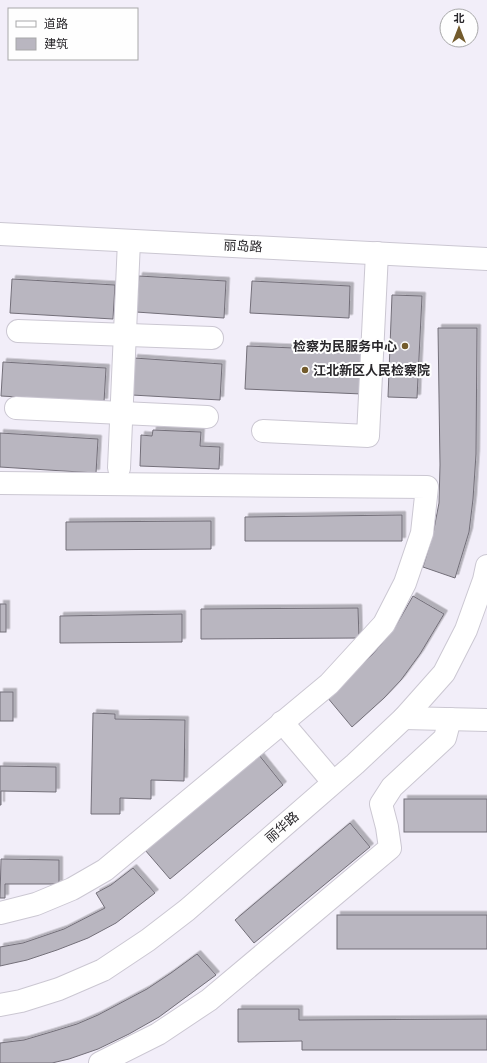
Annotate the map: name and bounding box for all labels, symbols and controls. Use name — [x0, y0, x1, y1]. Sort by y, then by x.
legend — [8, 8, 138, 60]
north arrow — [439, 8, 479, 48]
text: 北 — [454, 12, 465, 24]
text: 道路 — [44, 17, 68, 31]
text: 建筑 — [44, 37, 68, 51]
street label: 丽岛路 — [223, 237, 263, 255]
place label: 检察为民服务中心 — [293, 339, 397, 354]
marker: 检察为民服务中心 — [400, 341, 410, 351]
place label: 江北新区人民检察院 — [313, 363, 430, 378]
marker: 江北新区人民检察院 — [300, 365, 310, 375]
street label: 丽华路 — [262, 809, 302, 845]

